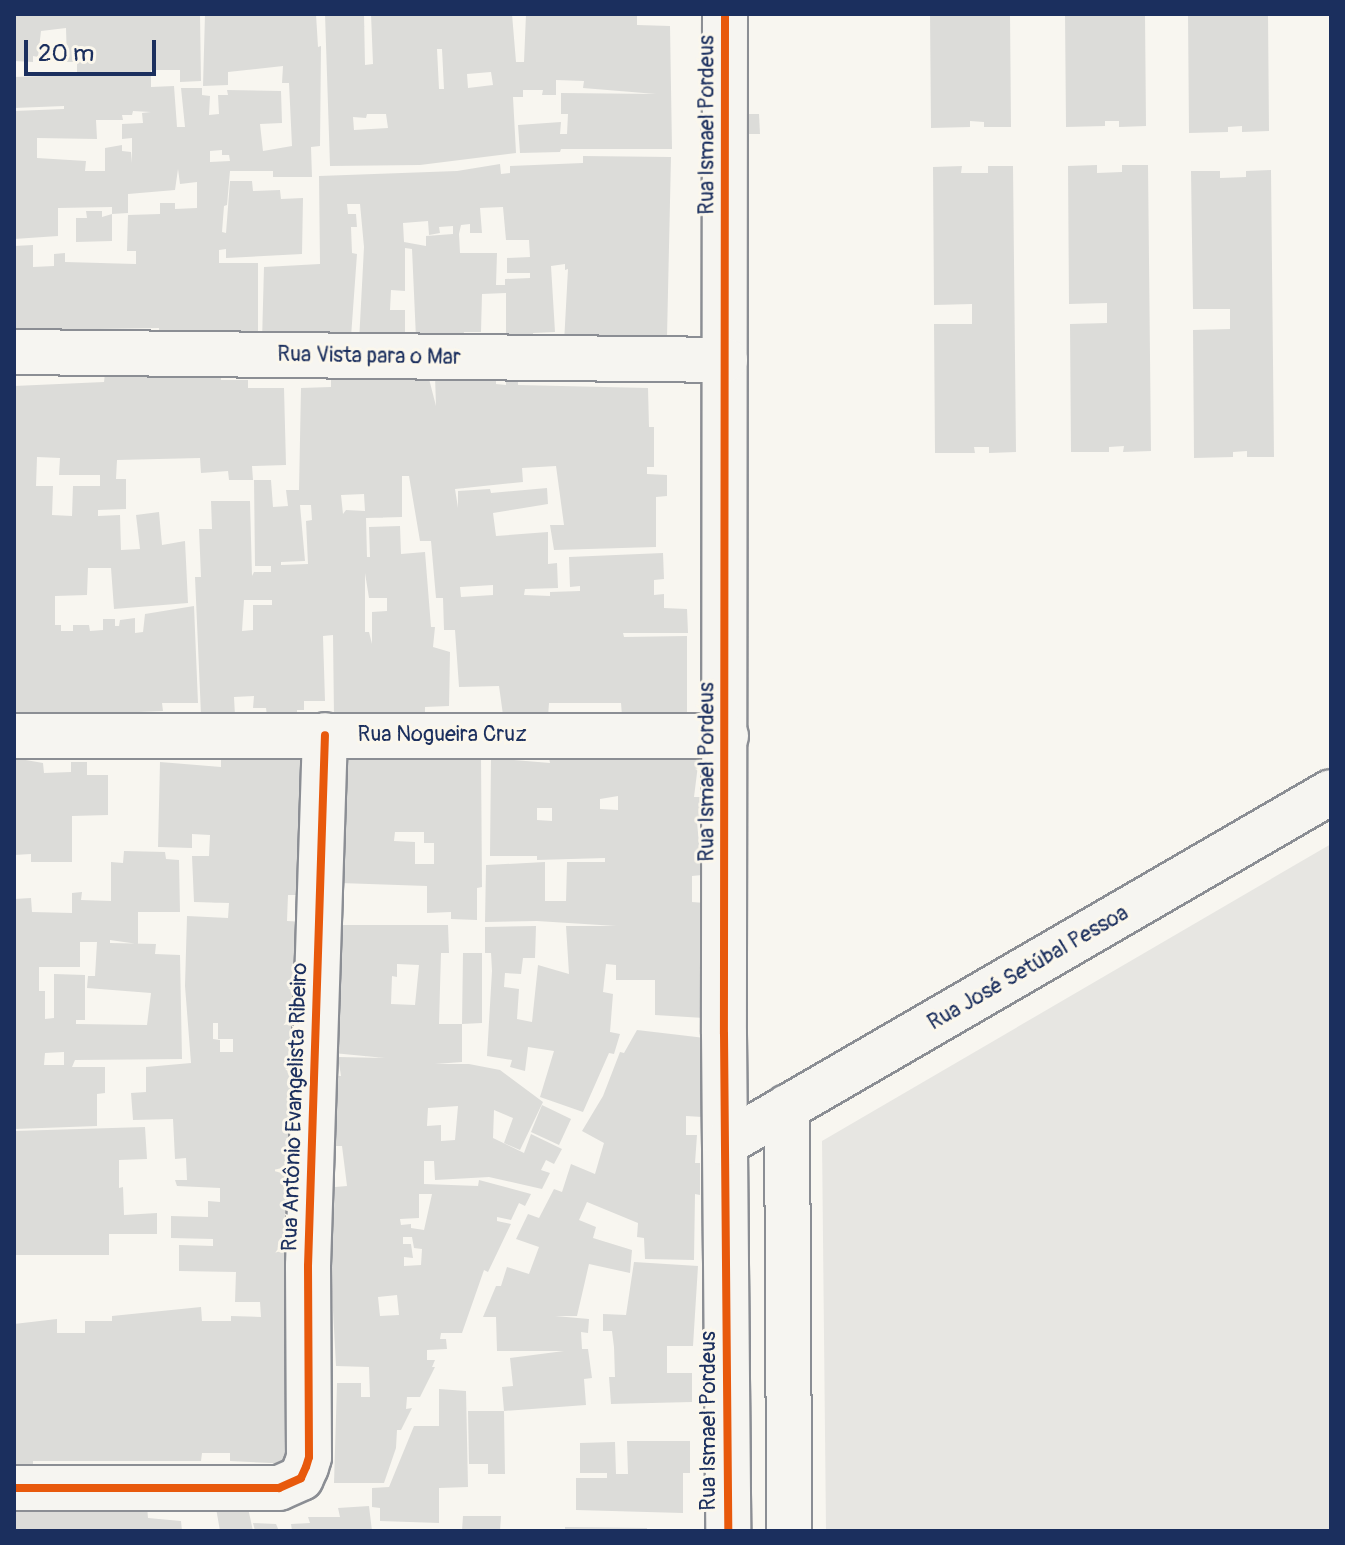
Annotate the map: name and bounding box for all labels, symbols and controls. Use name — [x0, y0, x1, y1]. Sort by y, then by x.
scale bar — [28, 24, 160, 74]
street label: Rua Ismael Pordeus — [694, 35, 720, 215]
text: 20 m — [38, 39, 94, 68]
street label: Rua Vista para o Mar — [277, 341, 461, 371]
street label: Rua Ismael Pordeus — [694, 682, 720, 862]
street label: Rua Nogueira Cruz — [357, 722, 527, 748]
street label: Rua José Setúbal Pessoa — [923, 900, 1133, 1036]
street label: Rua Antônio Evangelista Ribeiro — [277, 962, 313, 1252]
street label: Rua Ismael Pordeus — [696, 1331, 722, 1511]

